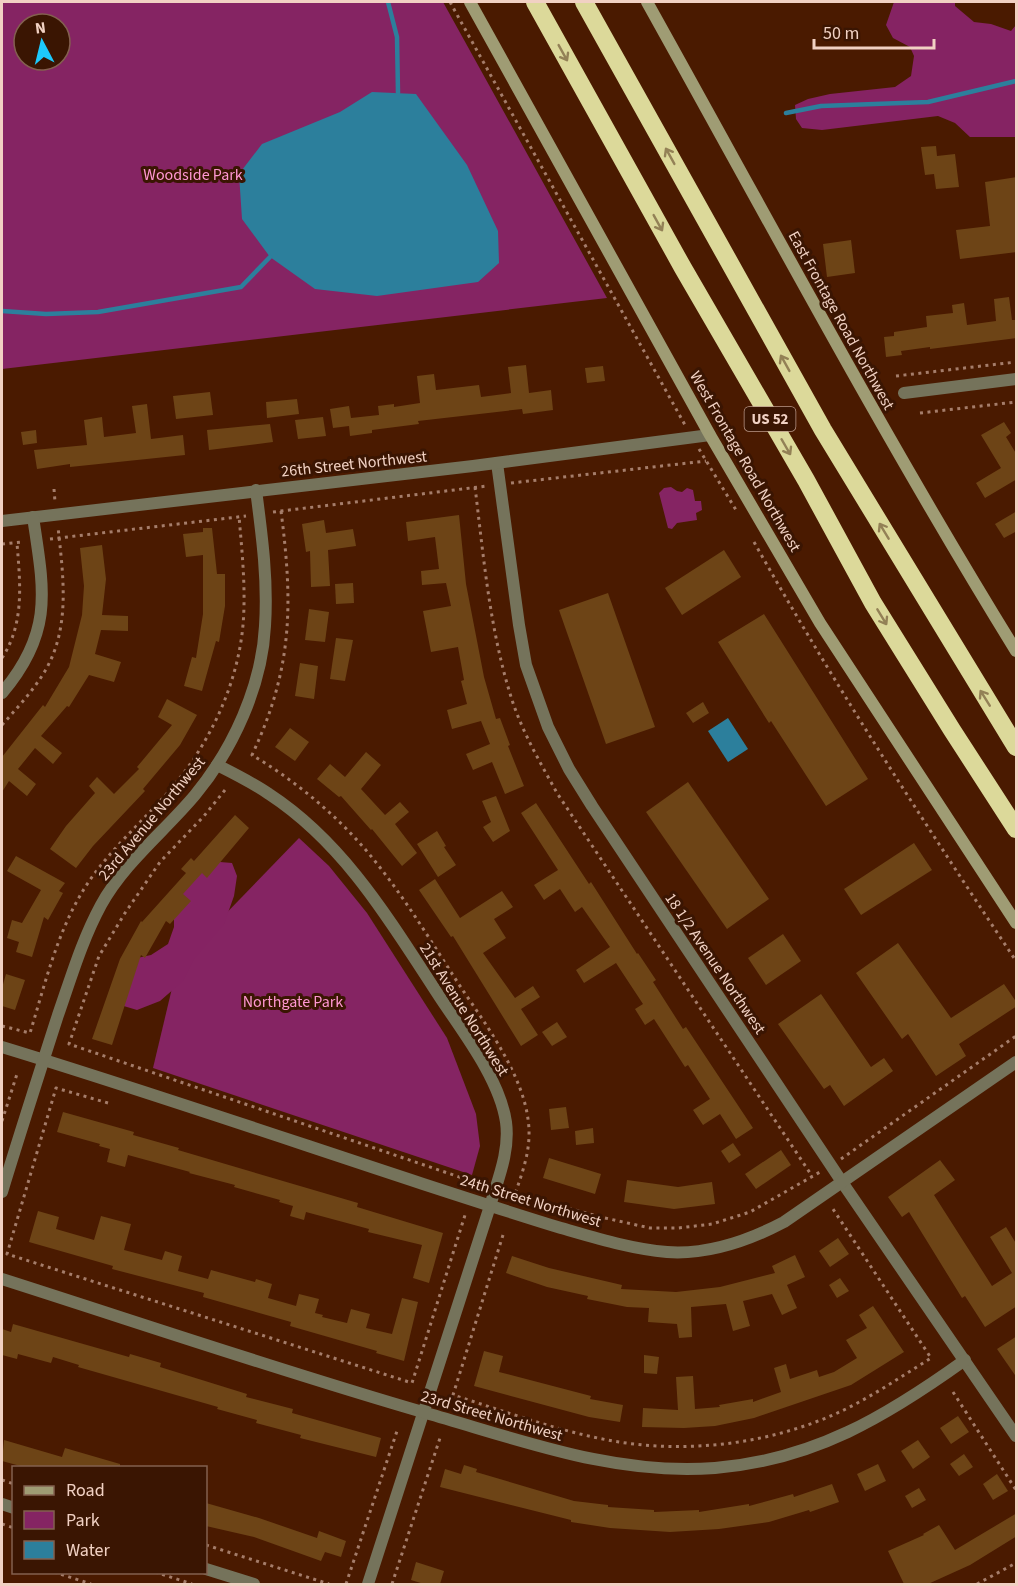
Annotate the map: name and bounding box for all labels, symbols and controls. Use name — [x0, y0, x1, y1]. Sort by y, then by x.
north arrow — [12, 12, 72, 72]
scale bar — [814, 12, 934, 50]
text: N — [34, 17, 47, 40]
text: 50 m — [823, 21, 859, 46]
one-way arrow — [558, 43, 569, 61]
one-way arrow — [664, 148, 676, 165]
park label: Woodside Park — [143, 164, 243, 186]
one-way arrow — [652, 214, 664, 231]
street label: East Frontage Road Northwest — [783, 227, 900, 414]
one-way arrow — [779, 355, 791, 372]
street label: West Frontage Road Northwest — [684, 367, 806, 556]
road number: US 52 — [744, 407, 796, 431]
one-way arrow — [781, 438, 793, 455]
street label: 26th Street Northwest — [280, 445, 429, 483]
one-way arrow — [878, 523, 890, 540]
one-way arrow — [876, 608, 888, 625]
one-way arrow — [979, 689, 992, 706]
street label: 23rd Avenue Northwest — [93, 751, 211, 885]
street label: 18 1/2 Avenue Northwest — [660, 889, 771, 1039]
street label: 21st Avenue Northwest — [414, 939, 514, 1081]
park label: Northgate Park — [243, 991, 343, 1013]
street label: 24th Street Northwest — [458, 1169, 604, 1233]
street label: 23rd Street Northwest — [418, 1385, 566, 1447]
legend — [12, 1466, 207, 1574]
text: Road — [66, 1478, 105, 1503]
text: Park — [66, 1508, 100, 1533]
text: Water — [66, 1538, 110, 1563]

